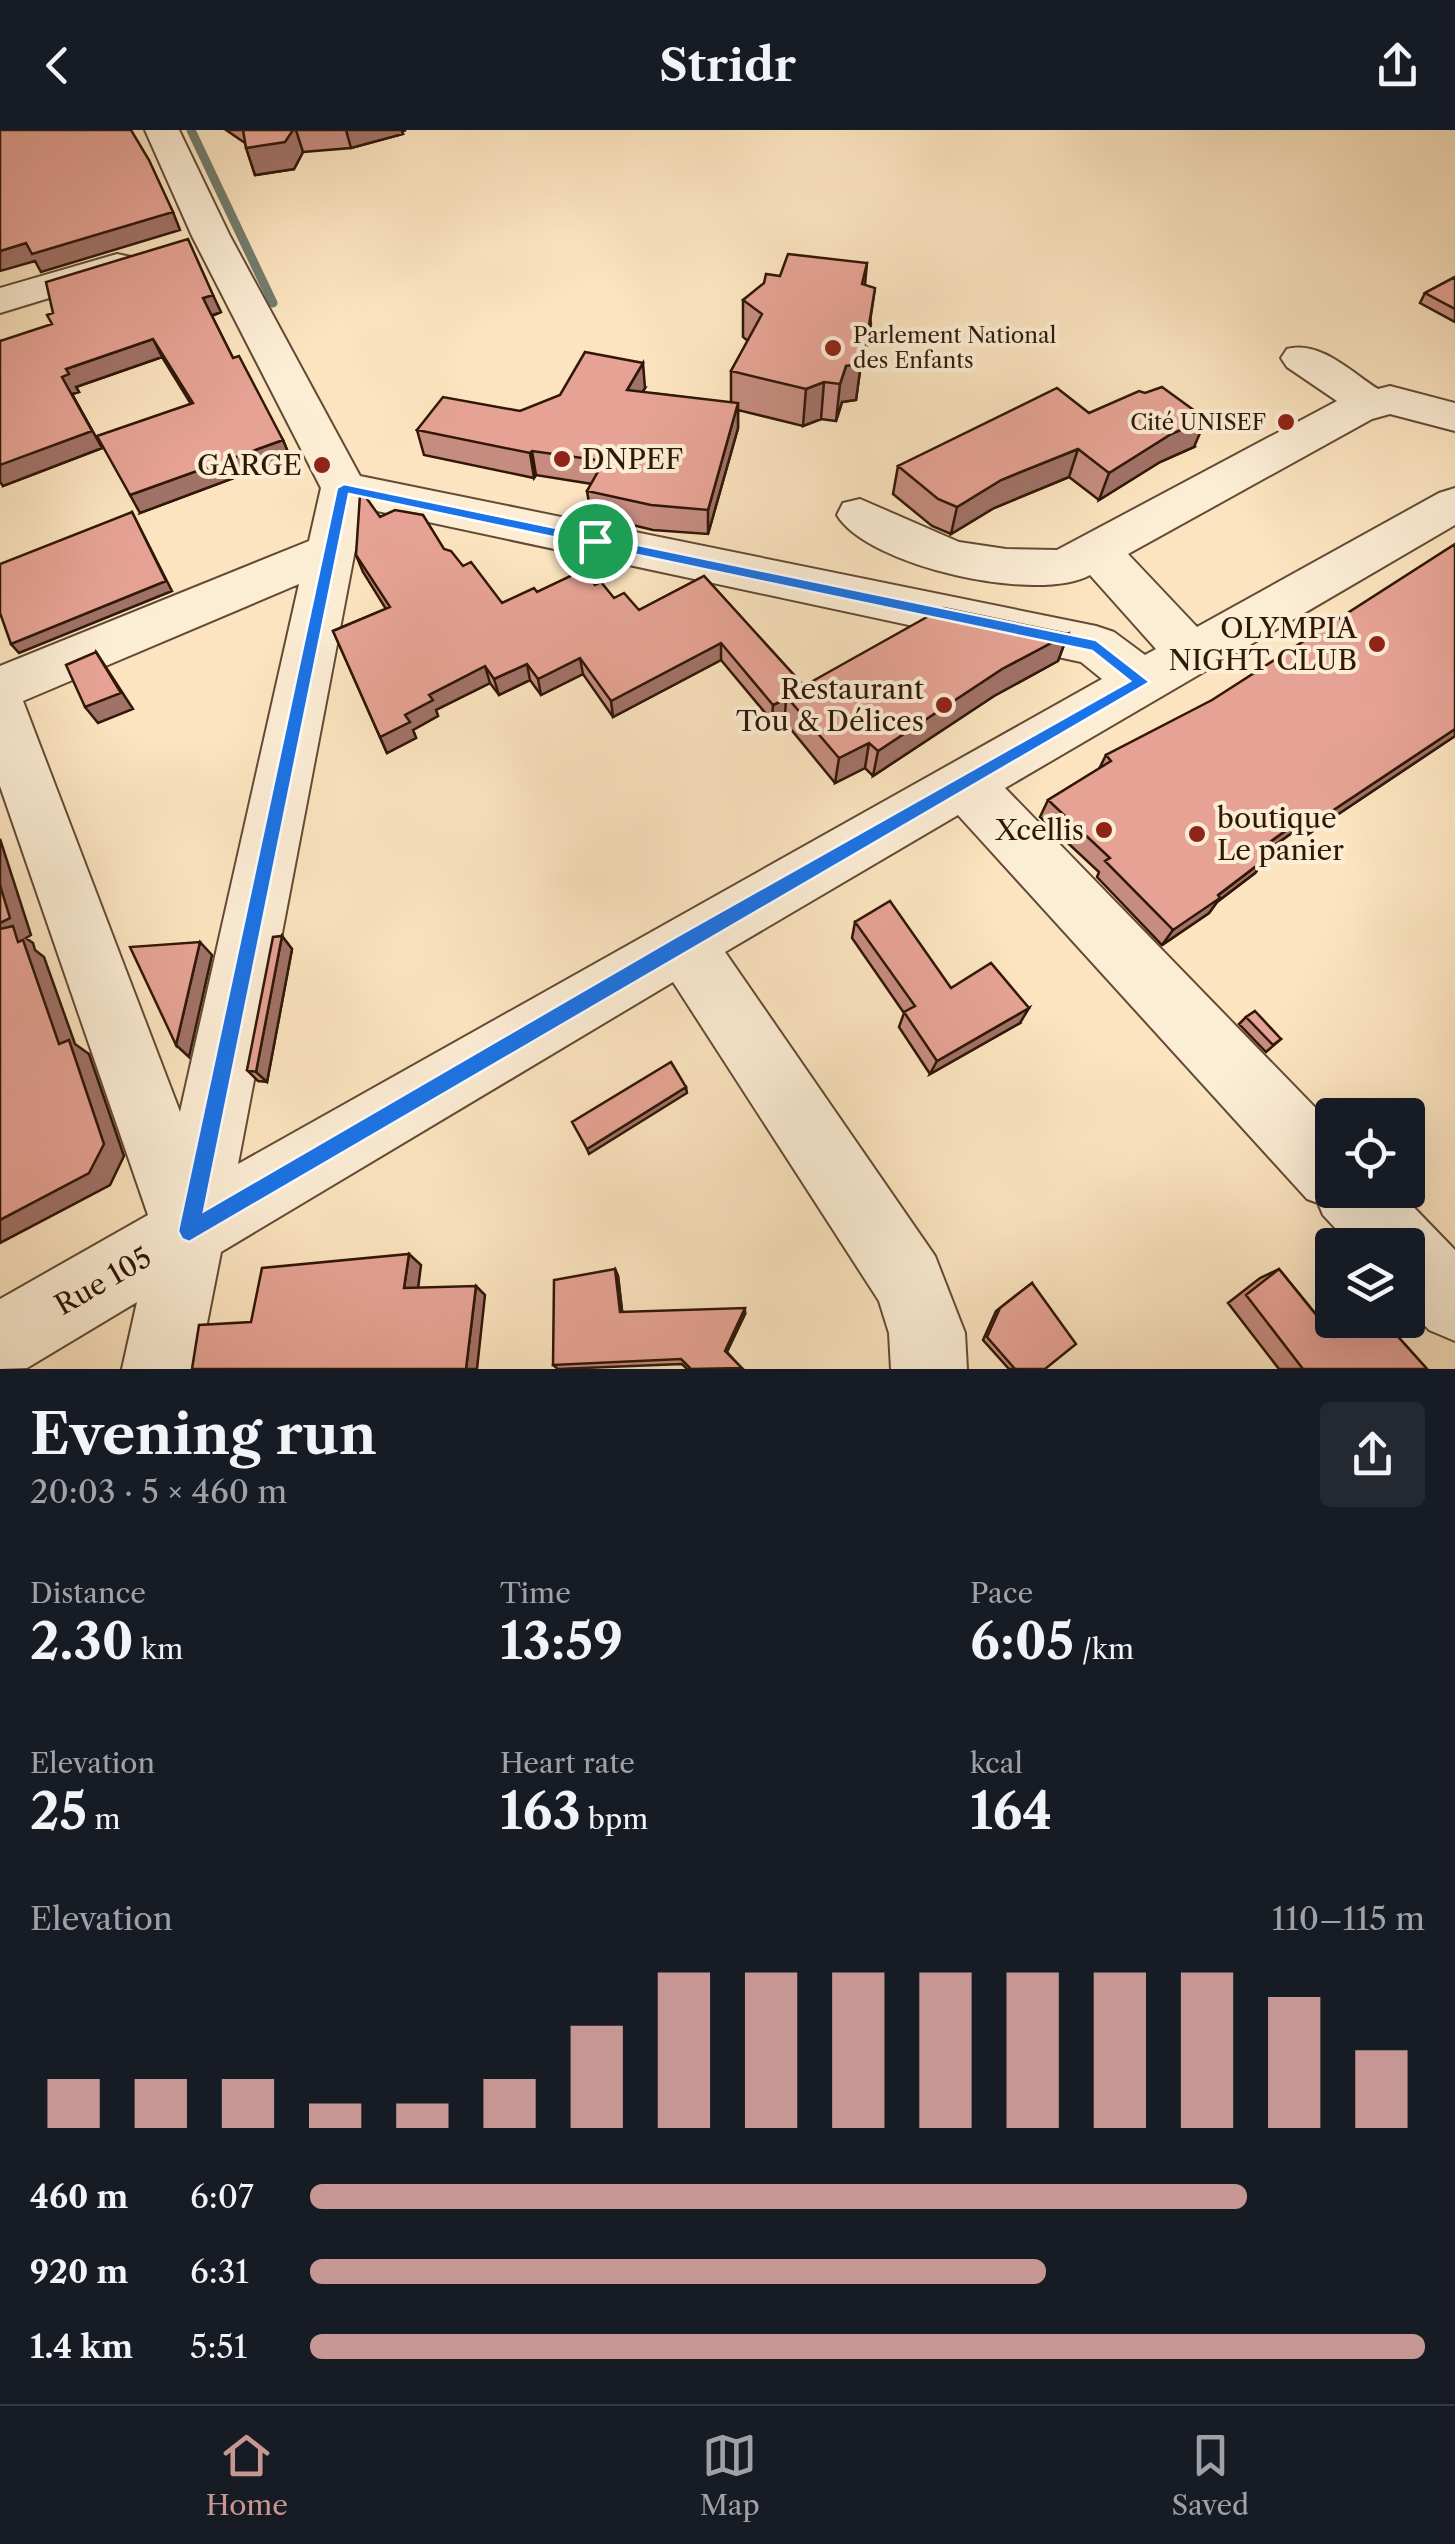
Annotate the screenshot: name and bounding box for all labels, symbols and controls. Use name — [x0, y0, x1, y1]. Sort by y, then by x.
text: Stridr — [659, 37, 796, 93]
icon: back — [30, 38, 85, 93]
icon: share — [1370, 38, 1425, 93]
place label: Parlement National des Enfants — [853, 322, 1057, 374]
marker: Parlement National des Enfants — [822, 337, 844, 359]
place label: Cité UNISEF — [1130, 409, 1266, 436]
marker: Cité UNISEF — [1275, 411, 1297, 433]
place label: DNPEF — [582, 442, 683, 476]
place label: GARGE — [197, 448, 302, 482]
marker: DNPEF — [551, 448, 573, 470]
marker: GARGE — [311, 454, 333, 476]
pin — [553, 499, 638, 584]
icon: arrive — [568, 514, 623, 569]
place label: OLYMPIA NIGHT CLUB — [1169, 611, 1358, 677]
marker: OLYMPIA NIGHT CLUB — [1366, 633, 1388, 655]
place label: Restaurant Tou & Délices — [736, 672, 924, 738]
marker: Restaurant Tou & Délices — [933, 694, 955, 716]
place label: boutique Le panier — [1217, 801, 1344, 867]
place label: Xcellis — [994, 813, 1084, 847]
marker: Xcellis — [1093, 819, 1115, 841]
marker: boutique Le panier — [1186, 823, 1208, 845]
map controls — [1315, 1098, 1425, 1338]
button: locate — [1315, 1098, 1425, 1208]
button: layers — [1315, 1228, 1425, 1338]
street label: Rue 105 — [49, 1240, 157, 1322]
text: Evening run — [30, 1401, 377, 1468]
button: share — [1320, 1402, 1425, 1507]
text: 20:03 · 5 × 460 m — [30, 1472, 287, 1511]
text: Distance — [30, 1576, 146, 1610]
text: Time — [500, 1576, 571, 1610]
text: Pace — [970, 1576, 1033, 1610]
text: 2.30 — [30, 1610, 133, 1672]
text: 13:59 — [500, 1610, 623, 1672]
text: 6:05 — [970, 1610, 1074, 1672]
text: km — [133, 1632, 183, 1666]
text: /km — [1074, 1632, 1134, 1666]
text: Elevation — [30, 1746, 155, 1780]
text: Heart rate — [500, 1746, 635, 1780]
text: kcal — [970, 1746, 1023, 1780]
text: 25 — [30, 1780, 87, 1842]
text: 163 — [500, 1780, 581, 1842]
text: 164 — [970, 1780, 1052, 1842]
text: m — [87, 1802, 121, 1836]
text: bpm — [581, 1802, 648, 1836]
text: Elevation — [30, 1899, 173, 1938]
text: 110–115 m — [1272, 1899, 1425, 1938]
text: 460 m — [30, 2177, 128, 2216]
text: 6:07 — [190, 2177, 254, 2216]
text: 920 m — [30, 2252, 128, 2291]
text: 6:31 — [190, 2252, 249, 2291]
text: 1.4 km — [30, 2327, 133, 2366]
text: 5:51 — [190, 2327, 247, 2366]
tab: Home — [206, 2428, 288, 2522]
tab: Map — [700, 2428, 760, 2522]
tab: Saved — [1171, 2428, 1249, 2522]

